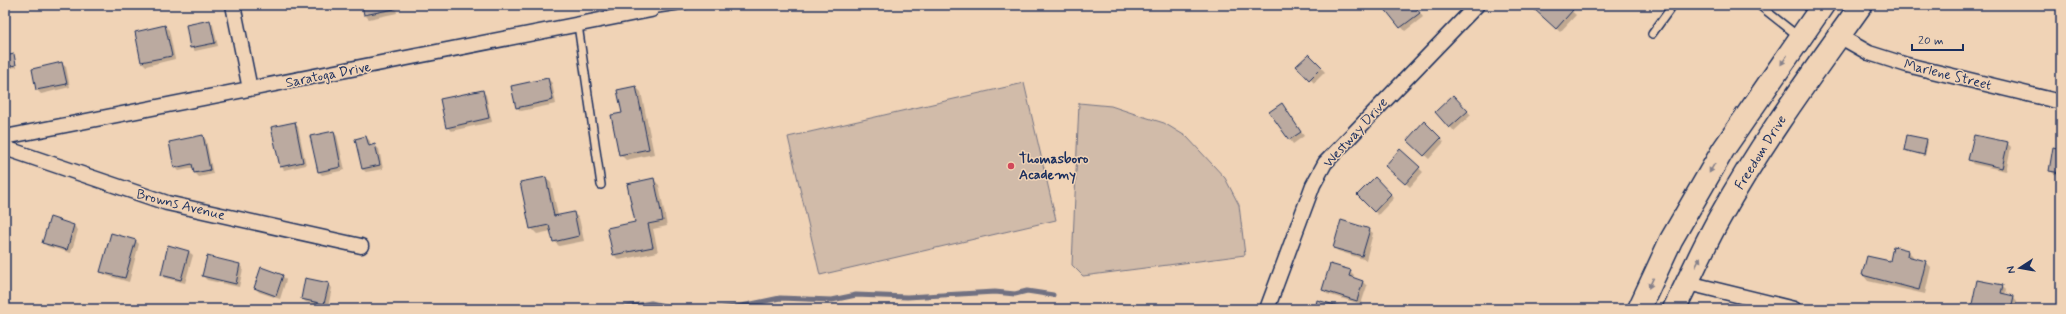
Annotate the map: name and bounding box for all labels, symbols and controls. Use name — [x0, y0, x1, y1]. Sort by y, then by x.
scale bar — [1912, 26, 1963, 52]
text: 20 m — [1918, 33, 1944, 49]
one-way arrow — [1781, 54, 1788, 66]
street label: Marlene Street — [1902, 55, 1994, 95]
street label: Saratoga Drive — [284, 58, 373, 92]
street label: Westway Drive — [1319, 94, 1392, 172]
street label: Freedom Drive — [1731, 112, 1791, 193]
place label: Thomasboro Academy — [1019, 150, 1088, 184]
marker: Thomasboro Academy — [1006, 161, 1016, 171]
one-way arrow — [1709, 162, 1716, 174]
street label: Browns Avenue — [135, 185, 227, 225]
north arrow — [2000, 248, 2040, 288]
one-way arrow — [1695, 256, 1701, 267]
text: N — [2004, 265, 2019, 275]
one-way arrow — [1648, 277, 1654, 288]

